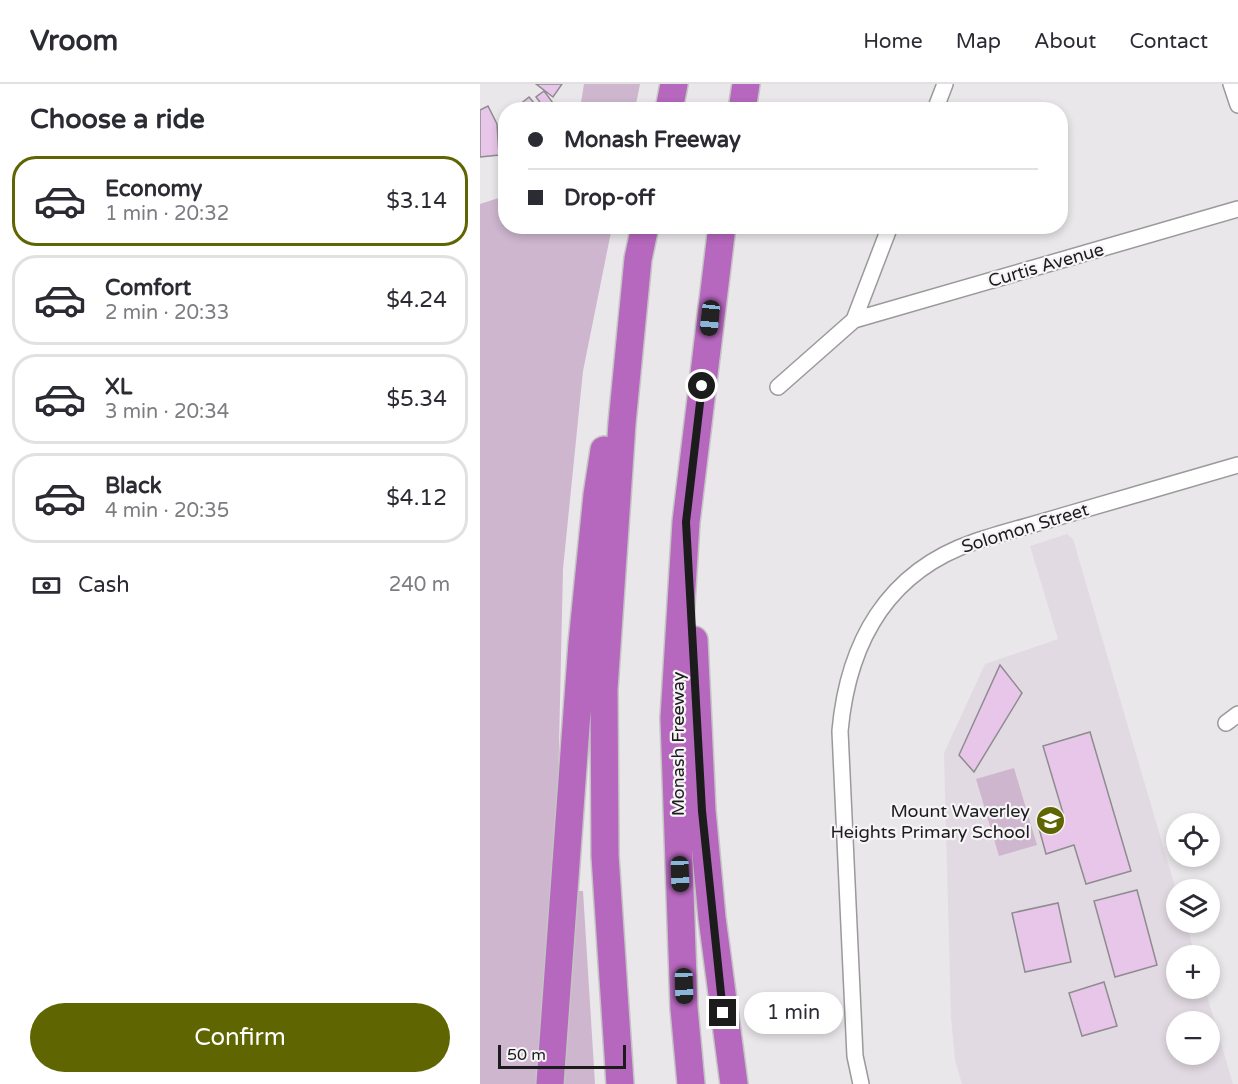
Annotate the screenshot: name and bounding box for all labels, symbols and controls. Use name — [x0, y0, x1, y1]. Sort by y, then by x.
text: Vroom — [30, 24, 118, 58]
text: Home — [863, 29, 923, 54]
text: Map — [956, 29, 1001, 54]
text: About — [1034, 29, 1096, 54]
text: Contact — [1129, 29, 1208, 54]
text: Choose a ride — [30, 103, 205, 136]
text: Monash Freeway — [564, 127, 741, 153]
icon: car — [33, 174, 87, 228]
text: Economy — [105, 176, 202, 202]
text: Drop-off — [564, 185, 655, 211]
text: $3.14 — [386, 188, 447, 214]
text: 1 min · 20:32 — [105, 202, 229, 226]
street label: Curtis Avenue — [986, 238, 1106, 292]
icon: car — [33, 273, 87, 327]
text: Comfort — [105, 275, 191, 301]
text: $4.24 — [386, 287, 447, 313]
car — [699, 299, 721, 337]
text: 2 min · 20:33 — [105, 301, 229, 325]
icon: car — [33, 372, 87, 426]
route start — [688, 372, 715, 399]
text: XL — [105, 374, 132, 400]
text: $5.34 — [386, 386, 447, 412]
text: 3 min · 20:34 — [105, 400, 229, 424]
icon: car — [33, 471, 87, 525]
text: Black — [105, 473, 162, 499]
text: $4.12 — [386, 485, 447, 511]
street label: Solomon Street — [959, 498, 1091, 558]
text: 4 min · 20:35 — [105, 499, 229, 523]
icon: cash — [30, 569, 63, 602]
text: Cash — [78, 572, 130, 598]
text: 240 m — [389, 573, 450, 597]
street label: Monash Freeway — [667, 671, 689, 816]
place label: Mount Waverley Heights Primary School — [830, 800, 1030, 843]
school or university icon: Mount Waverley Heights Primary School — [1035, 805, 1067, 837]
map controls — [1166, 813, 1220, 1065]
button: locate — [1166, 813, 1220, 867]
car — [670, 856, 690, 892]
button: layers — [1166, 879, 1220, 933]
button: + — [1166, 945, 1220, 999]
car — [674, 968, 694, 1004]
callout: 1 min — [744, 992, 843, 1034]
route end — [709, 999, 736, 1026]
text: 1 min — [767, 1001, 820, 1025]
button: Confirm — [30, 1003, 450, 1072]
button: − — [1166, 1011, 1220, 1065]
scale bar — [498, 1042, 626, 1070]
text: 50 m — [507, 1045, 546, 1065]

